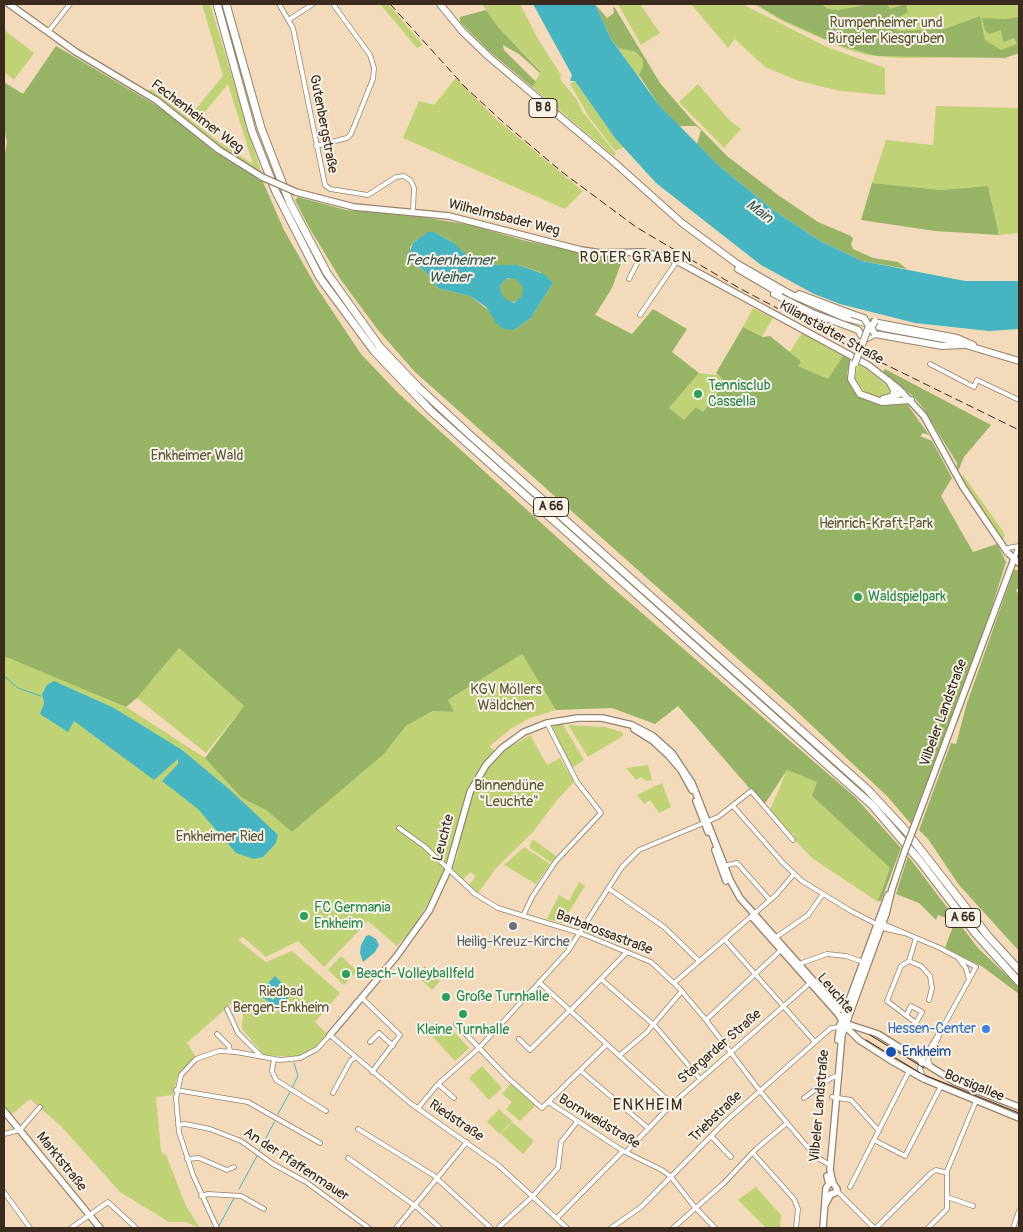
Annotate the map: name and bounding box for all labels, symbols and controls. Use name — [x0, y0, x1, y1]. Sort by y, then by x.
park label: Rumpenheimer und Bürgeler Kiesgruben — [828, 15, 944, 48]
street label: Gutenbergstraße — [305, 73, 341, 175]
street label: Fechenheimer Weg — [147, 77, 247, 157]
road number: B 8 — [529, 99, 557, 118]
street label: Wilhelmsbader Weg — [447, 196, 561, 240]
water label: Main — [742, 196, 776, 228]
district label: ROTER GRABEN — [578, 249, 694, 267]
water label: Fechenheimer Weiher — [405, 252, 495, 287]
street label: Kilianstädter Straße — [776, 297, 886, 369]
place label: Tennisclub Cassella — [708, 378, 771, 411]
marker: Tennisclub Cassella — [692, 388, 704, 400]
park label: Enkheimer Wald — [151, 448, 243, 464]
road number: A 66 — [534, 498, 568, 516]
park label: Heinrich-Kraft-Park — [819, 516, 933, 532]
place label: Waldspielpark — [868, 589, 946, 605]
marker: Waldspielpark — [852, 591, 864, 603]
street label: Vilbeler Landstraße — [917, 657, 971, 769]
park label: KGV Möllers Wäldchen — [470, 682, 542, 714]
park label: Binnendüne "Leuchte" — [474, 778, 544, 810]
street label: Leuchte — [430, 813, 458, 863]
park label: Enkheimer Ried — [176, 829, 264, 845]
place label: FC Germania Enkheim — [314, 900, 391, 932]
street label: Barbarossastraße — [553, 907, 655, 959]
road number: A 66 — [946, 908, 980, 928]
marker: FC Germania Enkheim — [298, 910, 310, 922]
marker: Heilig-Kreuz-Kirche — [507, 920, 519, 932]
place label: Heilig-Kreuz-Kirche — [456, 934, 570, 950]
place label: Beach-Volleyballfeld — [356, 966, 474, 982]
marker: Beach-Volleyballfeld — [340, 968, 352, 980]
street label: Leuchte — [813, 970, 857, 1018]
park label: Riedbad Bergen-Enkheim — [233, 984, 329, 1016]
place label: Große Turnhalle — [456, 989, 549, 1005]
marker: Große Turnhalle — [440, 991, 452, 1003]
street label: Stargarder Straße — [675, 1006, 765, 1088]
marker: Kleine Turnhalle — [457, 1008, 469, 1020]
place label: Hessen-Center — [887, 1021, 976, 1037]
place label: Kleine Turnhalle — [417, 1022, 509, 1038]
marker: Hessen-Center — [980, 1023, 992, 1035]
place label: Enkheim — [902, 1044, 951, 1060]
marker: Enkheim — [884, 1045, 898, 1059]
street label: Vilbeler Landstraße — [807, 1049, 833, 1163]
street label: Borsigallee — [942, 1066, 1006, 1106]
street label: Triebstraße — [686, 1088, 746, 1146]
street label: Bornweidstraße — [555, 1091, 643, 1153]
district label: ENKHEIM — [612, 1096, 684, 1116]
street label: Riedstraße — [425, 1097, 487, 1145]
street label: An der Pfaffenmauer — [240, 1125, 352, 1205]
street label: Marktstraße — [32, 1129, 90, 1195]

